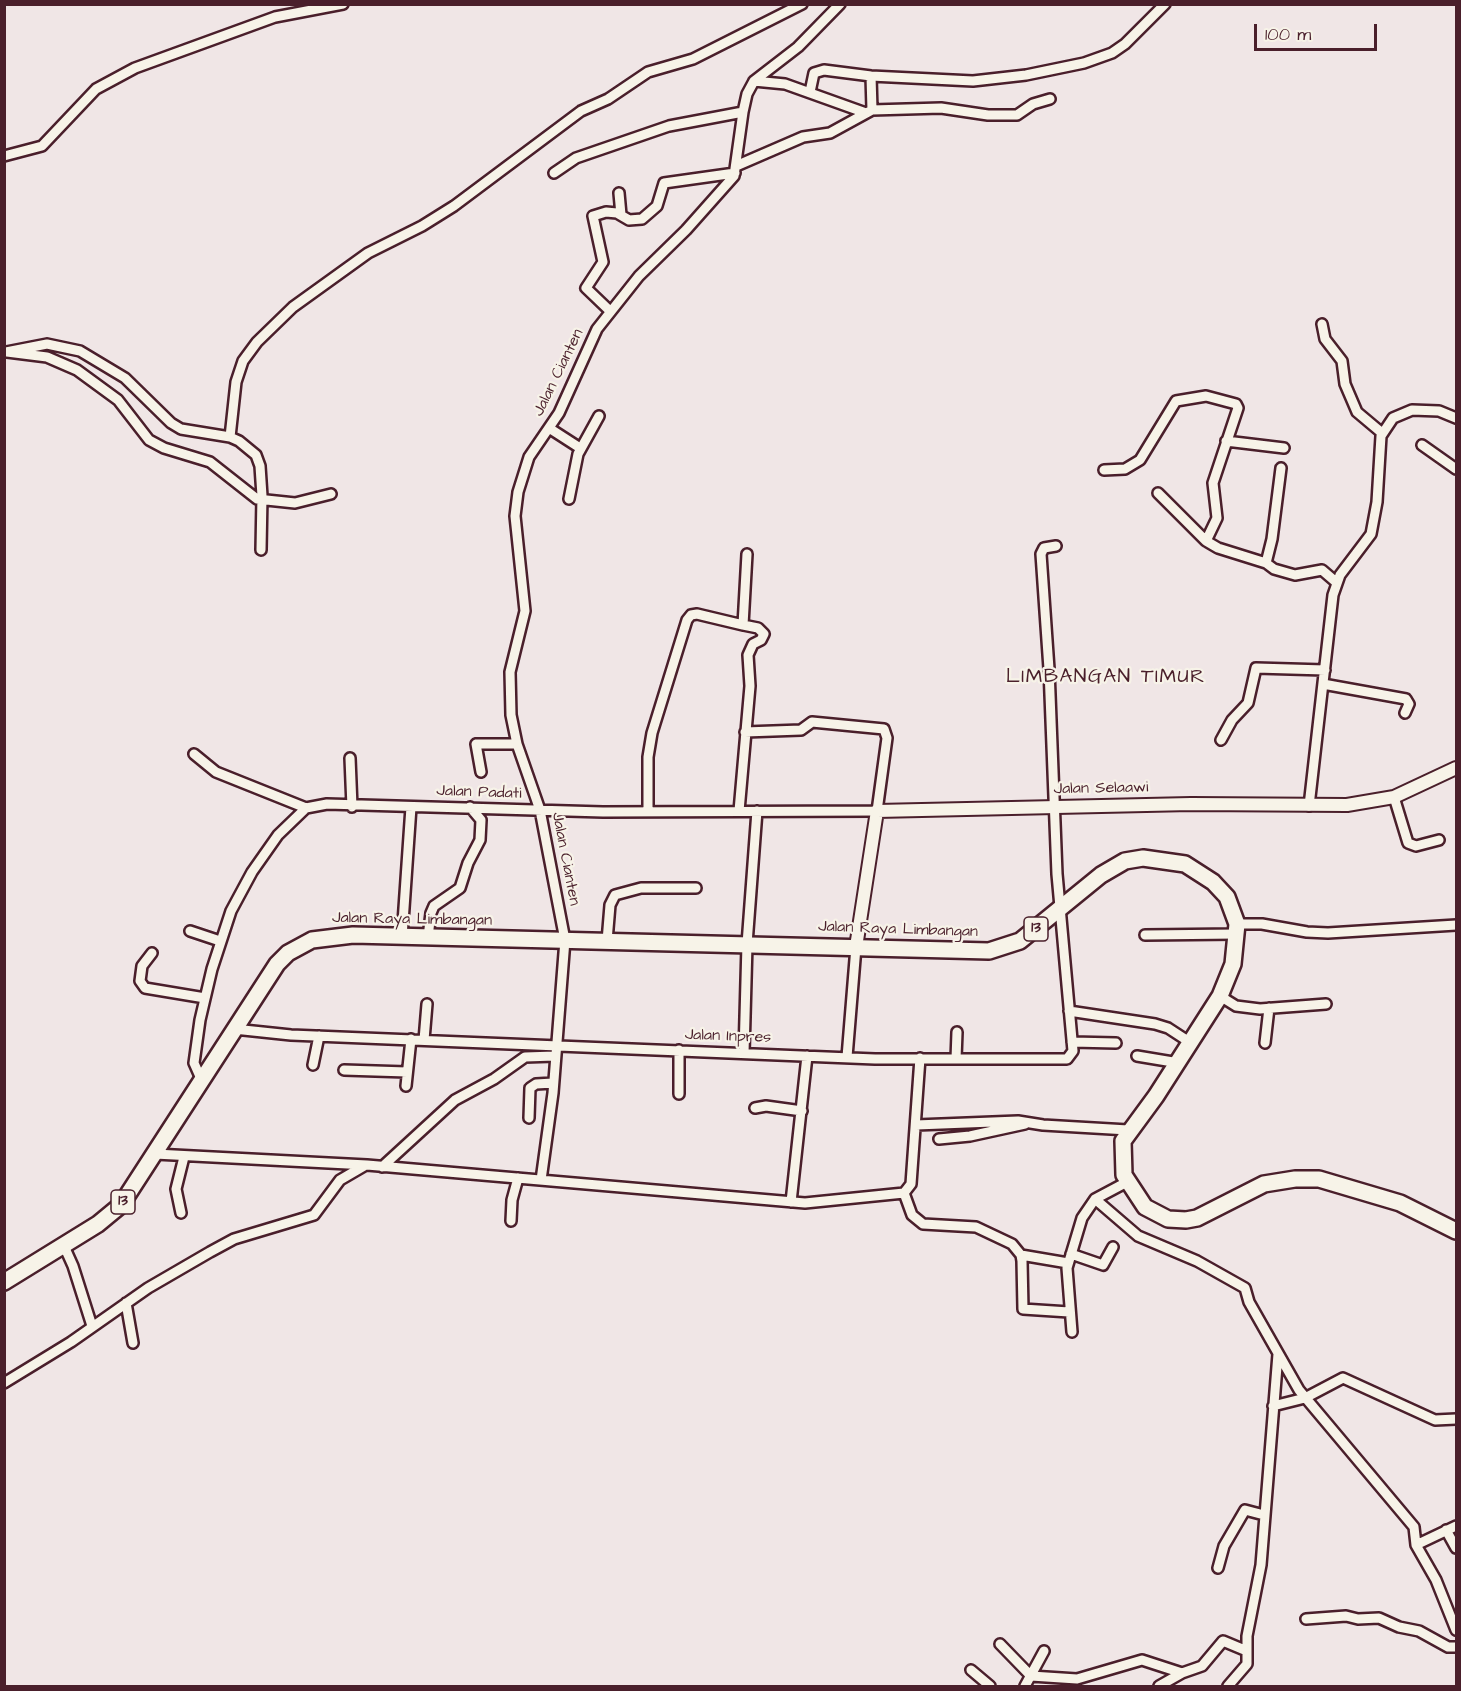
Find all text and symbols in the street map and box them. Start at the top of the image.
scale bar [1257,12,1380,50]
text: 100 m [1265,22,1311,47]
street label: Jalan Cianten [530,326,588,420]
district label: LIMBANGAN TIMUR [1006,666,1206,690]
street label: Jalan Selaawi [1053,779,1149,799]
street label: Jalan Padati [436,782,522,804]
street label: Jalan Cianten [547,811,583,907]
street label: Jalan Raya Limbangan [332,909,492,931]
road number: 13 [1024,917,1048,941]
street label: Jalan Raya Limbangan [818,918,978,942]
street label: Jalan Inpres [684,1026,772,1048]
road number: 13 [111,1190,135,1214]

